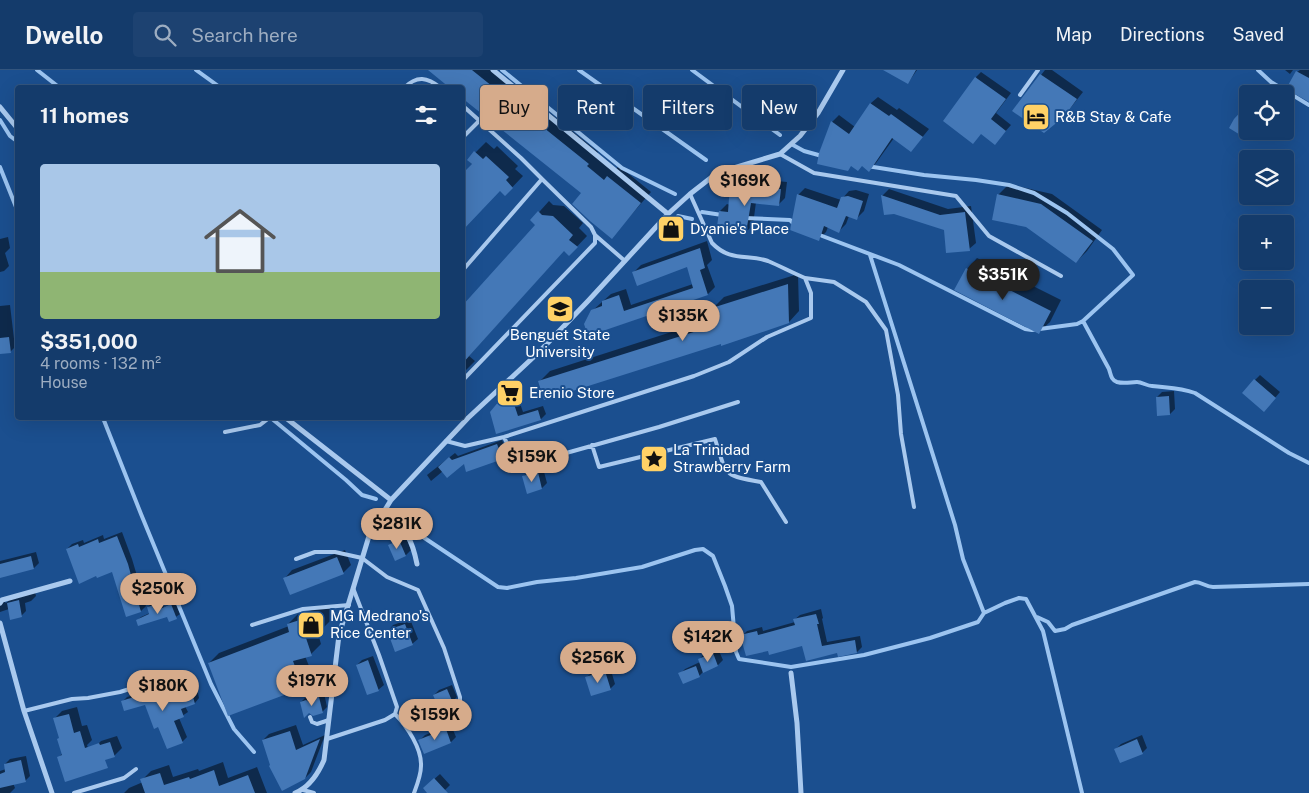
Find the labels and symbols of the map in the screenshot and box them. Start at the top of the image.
hotel icon: R&B Stay & Cafe [1021,102,1051,132]
place label: R&B Stay & Cafe [1055,108,1172,125]
pin: $169K [710,164,780,207]
shop icon: Dyanie's Place [656,214,686,244]
place label: Dyanie's Place [690,220,789,237]
pin: $351K [968,258,1038,301]
school or university icon: Benguet State University [545,294,575,324]
pin: $135K [648,300,718,342]
place label: Benguet State University [510,326,610,360]
supermarket icon: Erenio Store [495,378,525,408]
place label: Erenio Store [529,384,615,401]
pin: $159K [497,440,567,483]
place label: La Trinidad Strawberry Farm [673,441,791,475]
place icon: La Trinidad Strawberry Farm [639,444,669,474]
pin: $281K [362,508,432,550]
pin: $250K [123,572,193,615]
place label: MG Medrano's Rice Center [330,607,429,641]
shop icon: MG Medrano's Rice Center [296,610,326,640]
pin: $142K [673,620,743,663]
pin: $256K [563,642,633,684]
pin: $197K [277,664,347,707]
pin: $180K [128,670,198,712]
pin: $159K [400,698,470,741]

